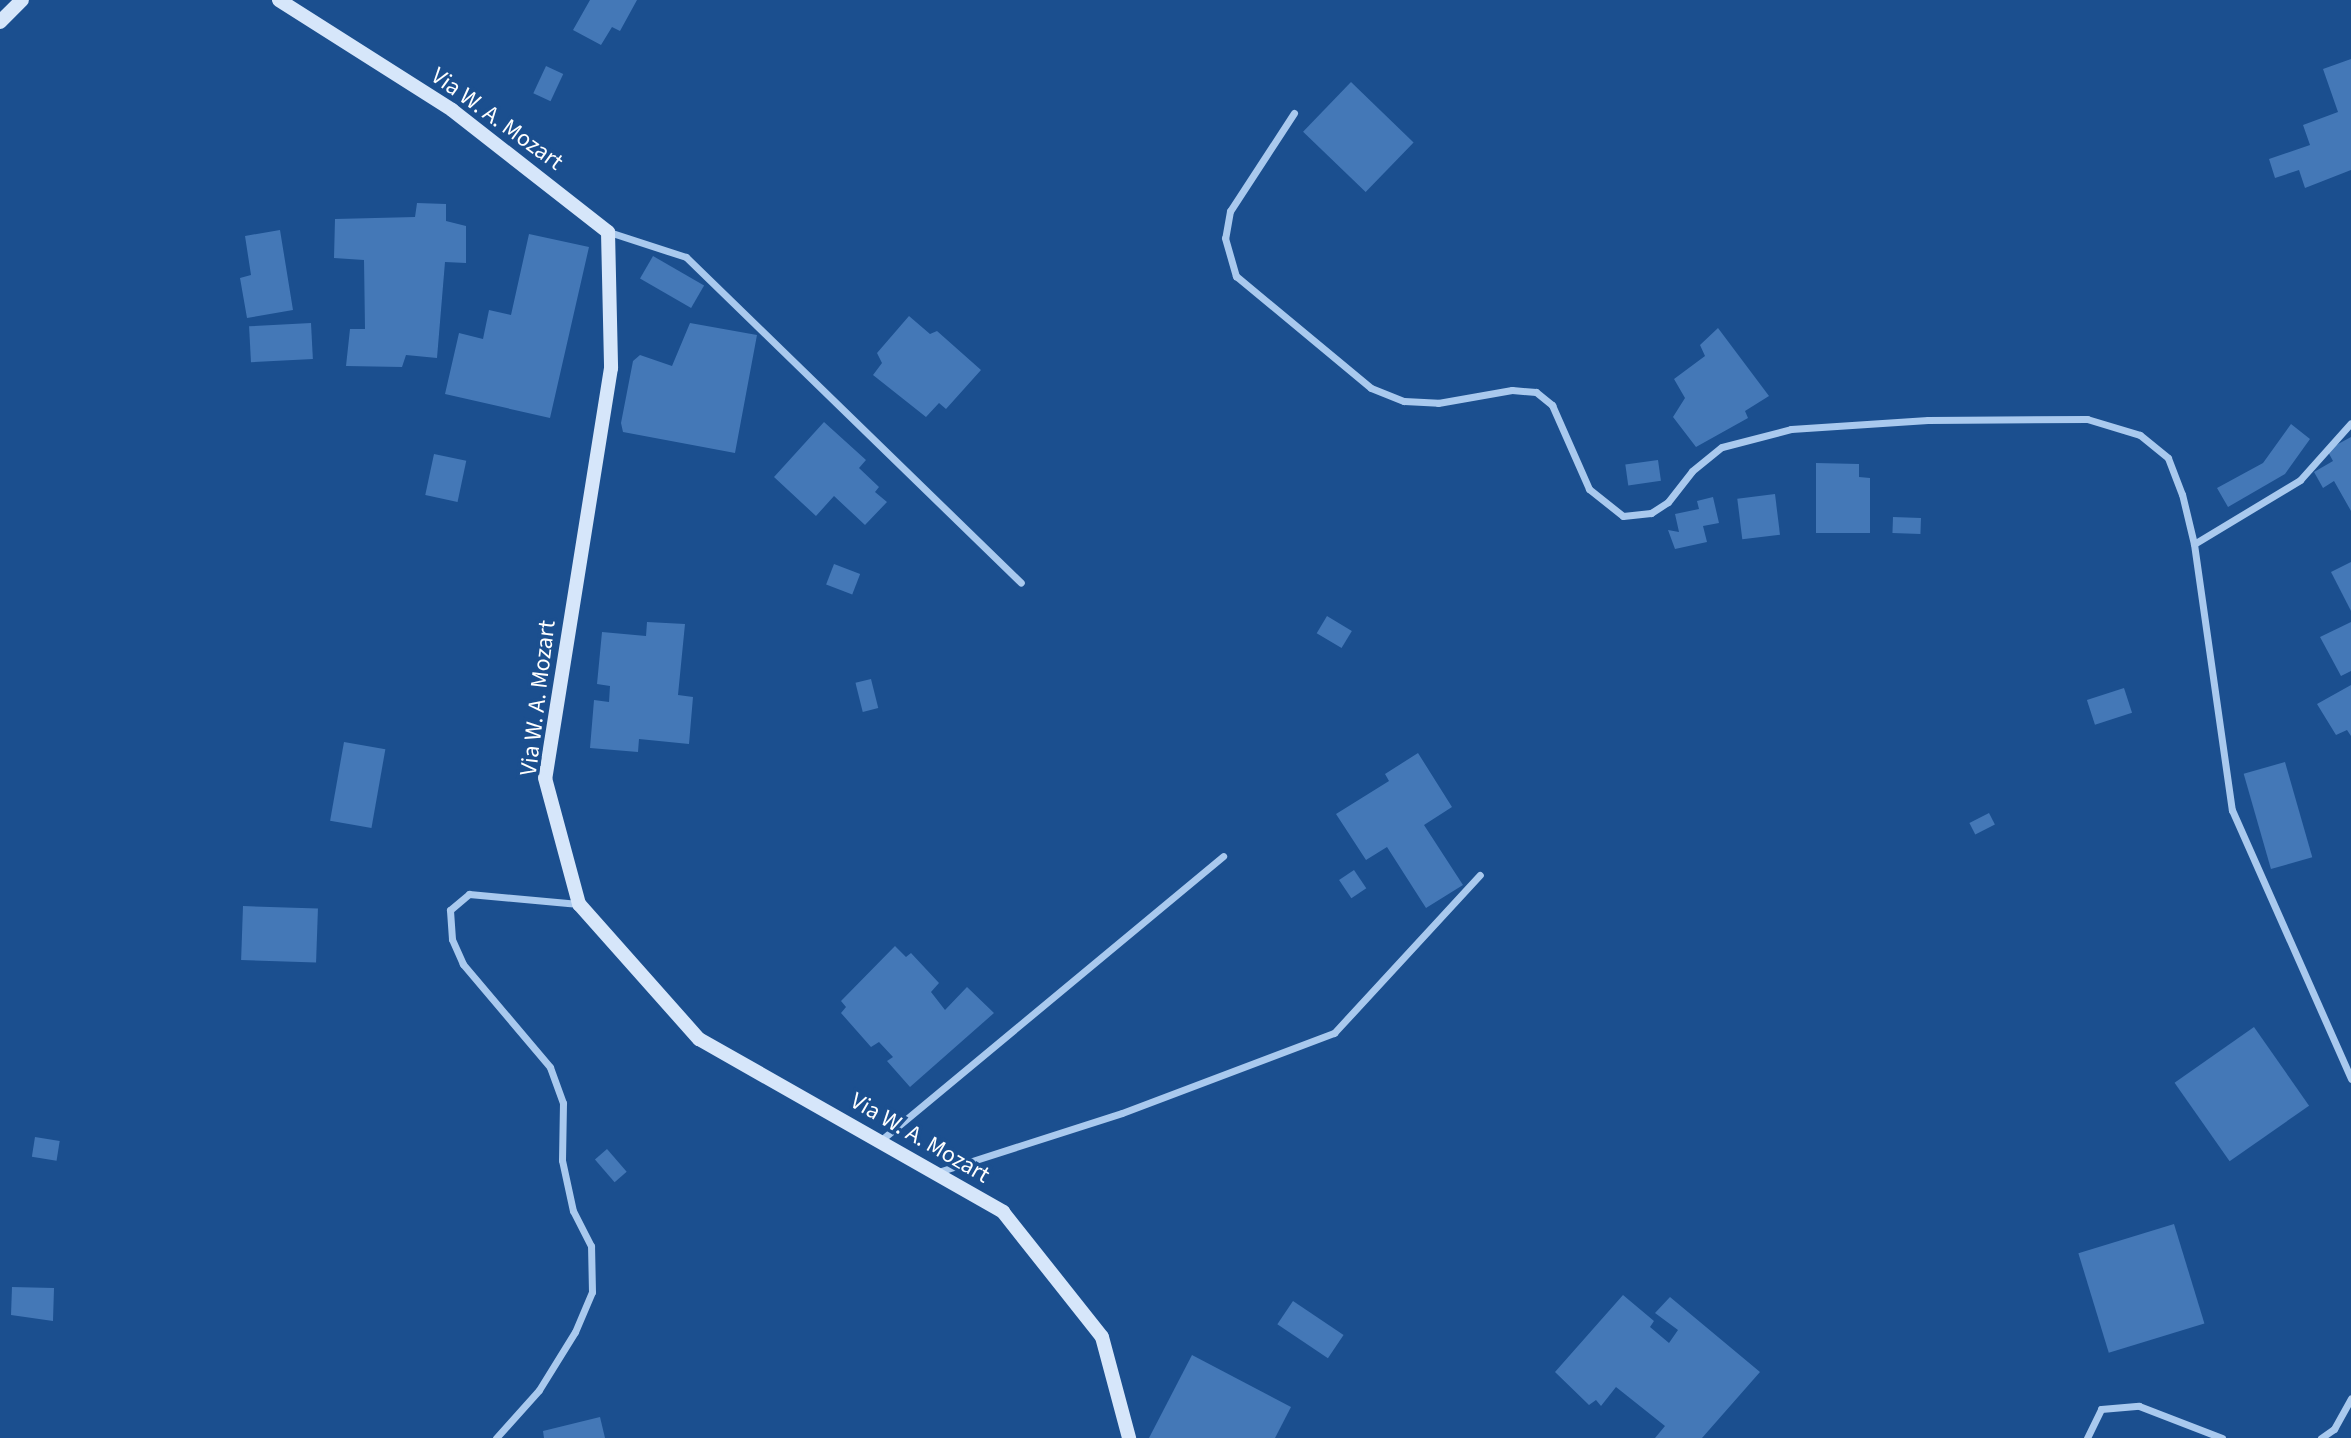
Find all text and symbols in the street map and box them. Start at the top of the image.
street label: Via W. A. Mozart [425,61,569,177]
street label: Via W. A. Mozart [514,619,562,777]
street label: Via W. A. Mozart [845,1086,995,1190]

